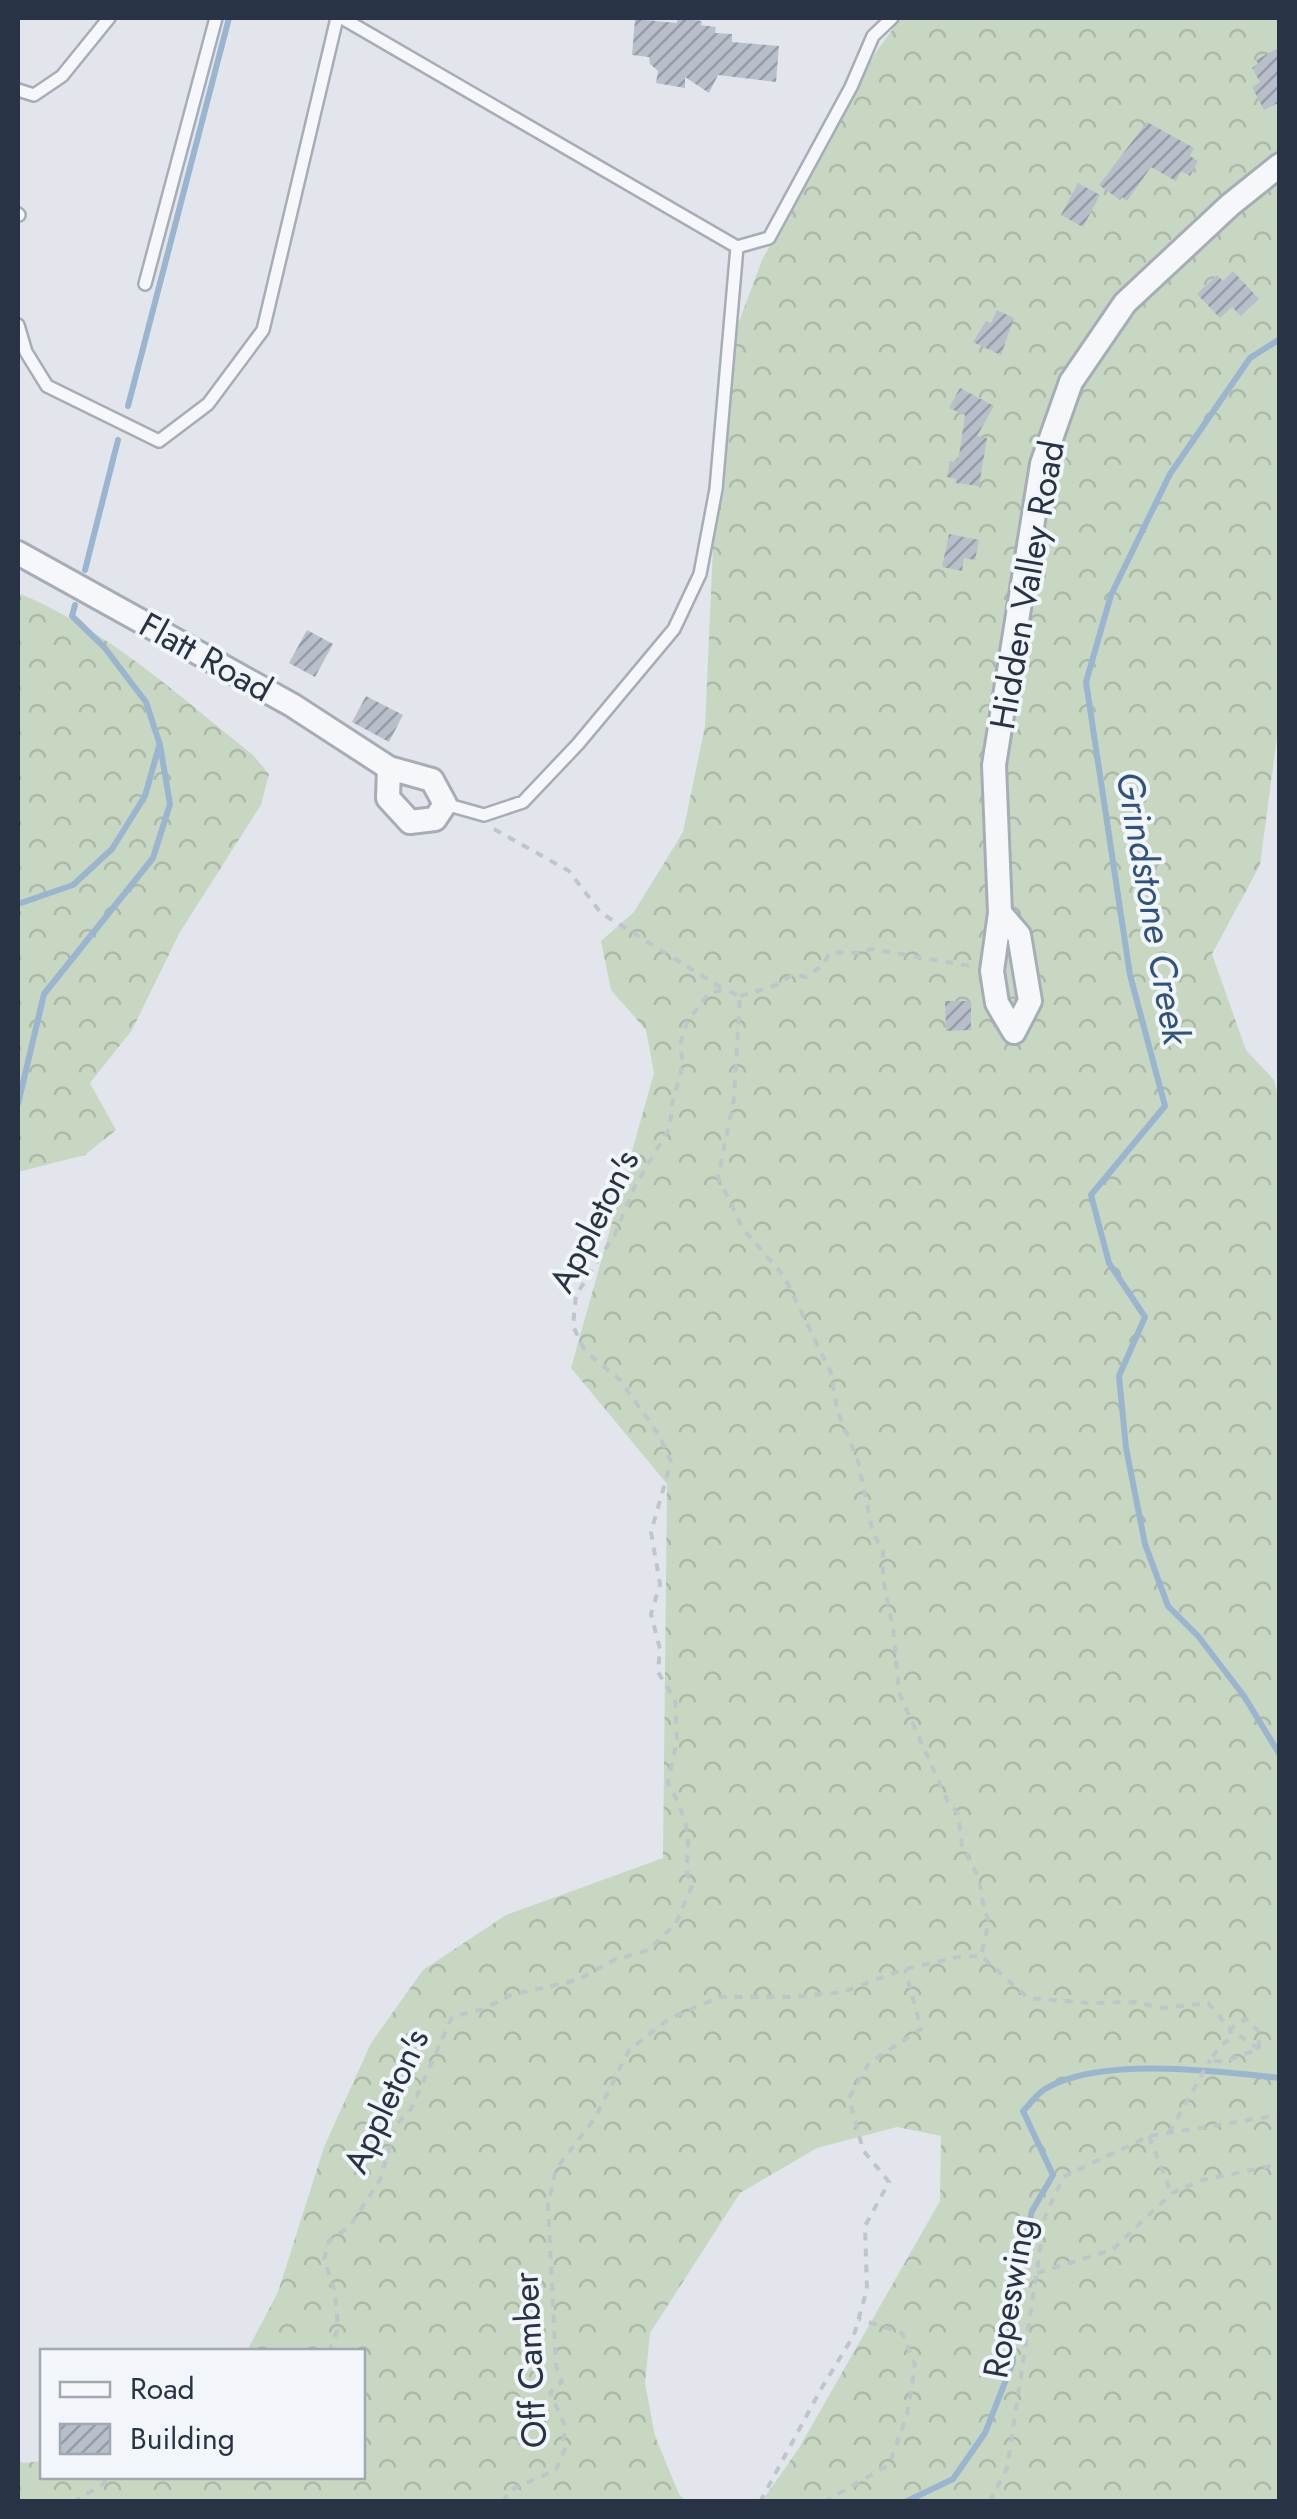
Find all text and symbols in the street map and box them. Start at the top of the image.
street label: Hidden Valley Road [977,437,1077,733]
street label: Flatt Road [130,600,282,714]
water label: Grindstone Creek [1102,767,1205,1051]
street label: Appleton's [537,1141,651,1301]
street label: Appleton's [331,2020,441,2182]
street label: Ropeswing [970,2214,1048,2382]
street label: Off Camber [500,2271,560,2449]
legend [40,2349,365,2479]
text: Road [130,2367,195,2410]
text: Building [130,2417,235,2460]

